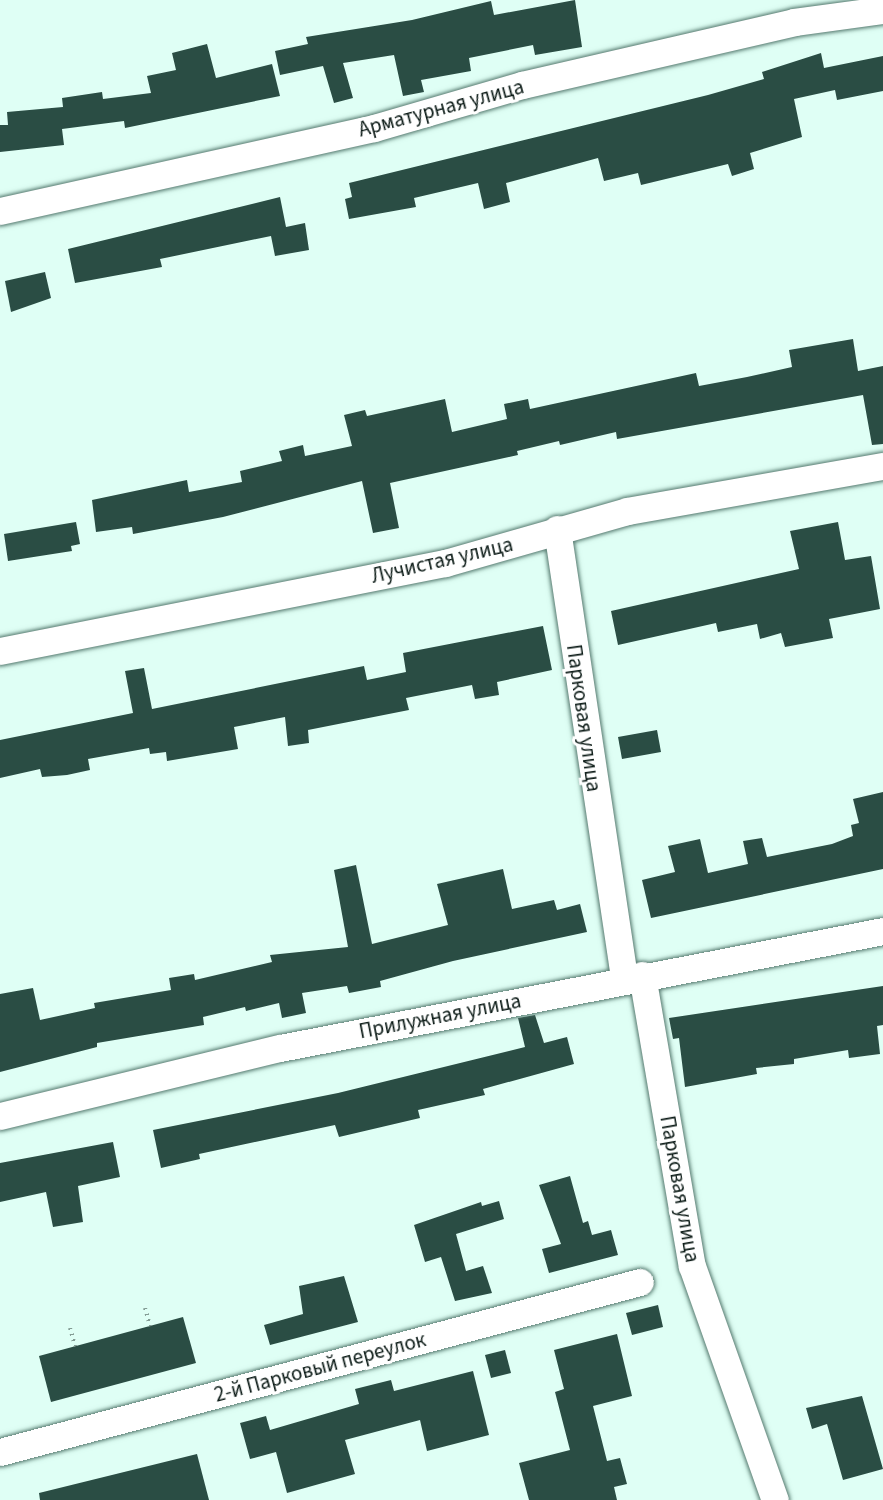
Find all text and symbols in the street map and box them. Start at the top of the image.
street label: Арматурная улица [356,74,526,142]
street label: Лучистая улица [369,531,515,589]
street label: Парковая улица [561,643,607,793]
street label: Прилужная улица [357,988,523,1044]
street label: Парковая улица [655,1114,705,1264]
street label: 2-й Парковый переулок [211,1327,429,1407]

